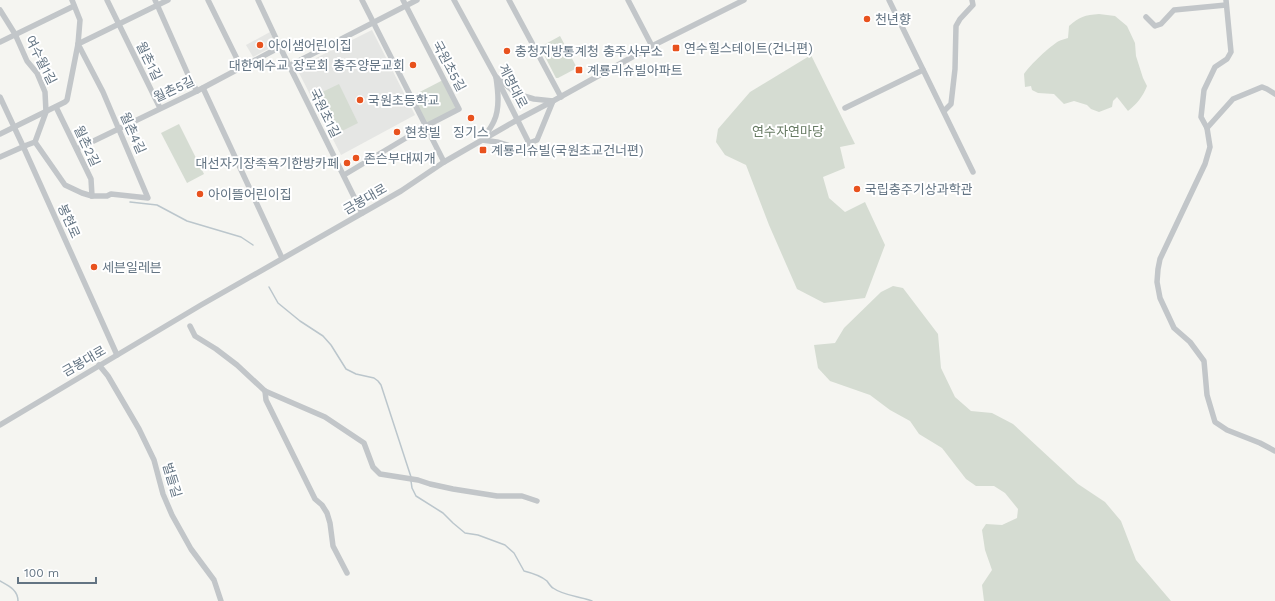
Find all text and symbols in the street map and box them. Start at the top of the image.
place label: 천년향 [875,12,911,27]
marker: 천년향 [862,14,872,24]
street label: 여수월1길 [22,33,60,87]
place label: 아이샘어린이집 [268,38,352,53]
street label: 국원초5길 [429,38,469,94]
street label: 월촌1길 [133,39,165,83]
marker: 아이샘어린이집 [255,40,265,50]
place label: 연수힐스테이트(건너편) [684,41,813,56]
marker: 연수힐스테이트(건너편) [671,43,681,53]
place label: 충청지방통계청 충주사무소 [515,44,663,59]
marker: 충청지방통계청 충주사무소 [502,46,512,56]
place label: 대한예수교 장로회 충주양문교회 [229,58,405,73]
marker: 대한예수교 장로회 충주양문교회 [408,60,418,70]
street label: 계명대로 [495,61,531,111]
place label: 계룡리슈빌아파트 [587,63,683,78]
marker: 계룡리슈빌아파트 [574,65,584,75]
street label: 월촌5길 [151,73,197,105]
street label: 국원초1길 [307,86,343,140]
place label: 국원초등학교 [368,93,440,108]
marker: 국원초등학교 [355,95,365,105]
street label: 월촌4길 [117,110,149,156]
marker: 징기스 [466,113,476,123]
street label: 월촌2길 [71,123,103,169]
park label: 연수자연마당 [752,124,824,139]
place label: 현창빌 [405,125,441,140]
place label: 징기스 [453,125,489,140]
marker: 현창빌 [392,127,402,137]
place label: 계룡리슈빌(국원초교건너편) [491,143,644,158]
marker: 계룡리슈빌(국원초교건너편) [478,145,488,155]
place label: 존슨부대찌개 [364,151,436,166]
marker: 존슨부대찌개 [351,153,361,163]
place label: 대선자기장족욕기한방카페 [195,156,339,171]
marker: 대선자기장족욕기한방카페 [342,158,352,168]
street label: 금봉대로 [341,181,389,217]
place label: 국립충주기상과학관 [865,182,973,197]
marker: 국립충주기상과학관 [852,184,862,194]
place label: 아이뜰어린이집 [208,187,292,202]
marker: 아이뜰어린이집 [195,189,205,199]
street label: 봉현로 [55,202,83,240]
place label: 세븐일레븐 [102,260,162,275]
marker: 세븐일레븐 [89,262,99,272]
street label: 금봉대로 [60,343,108,379]
street label: 벌들길 [160,461,184,499]
scale bar [18,559,96,585]
text: 100 m [24,566,59,580]

